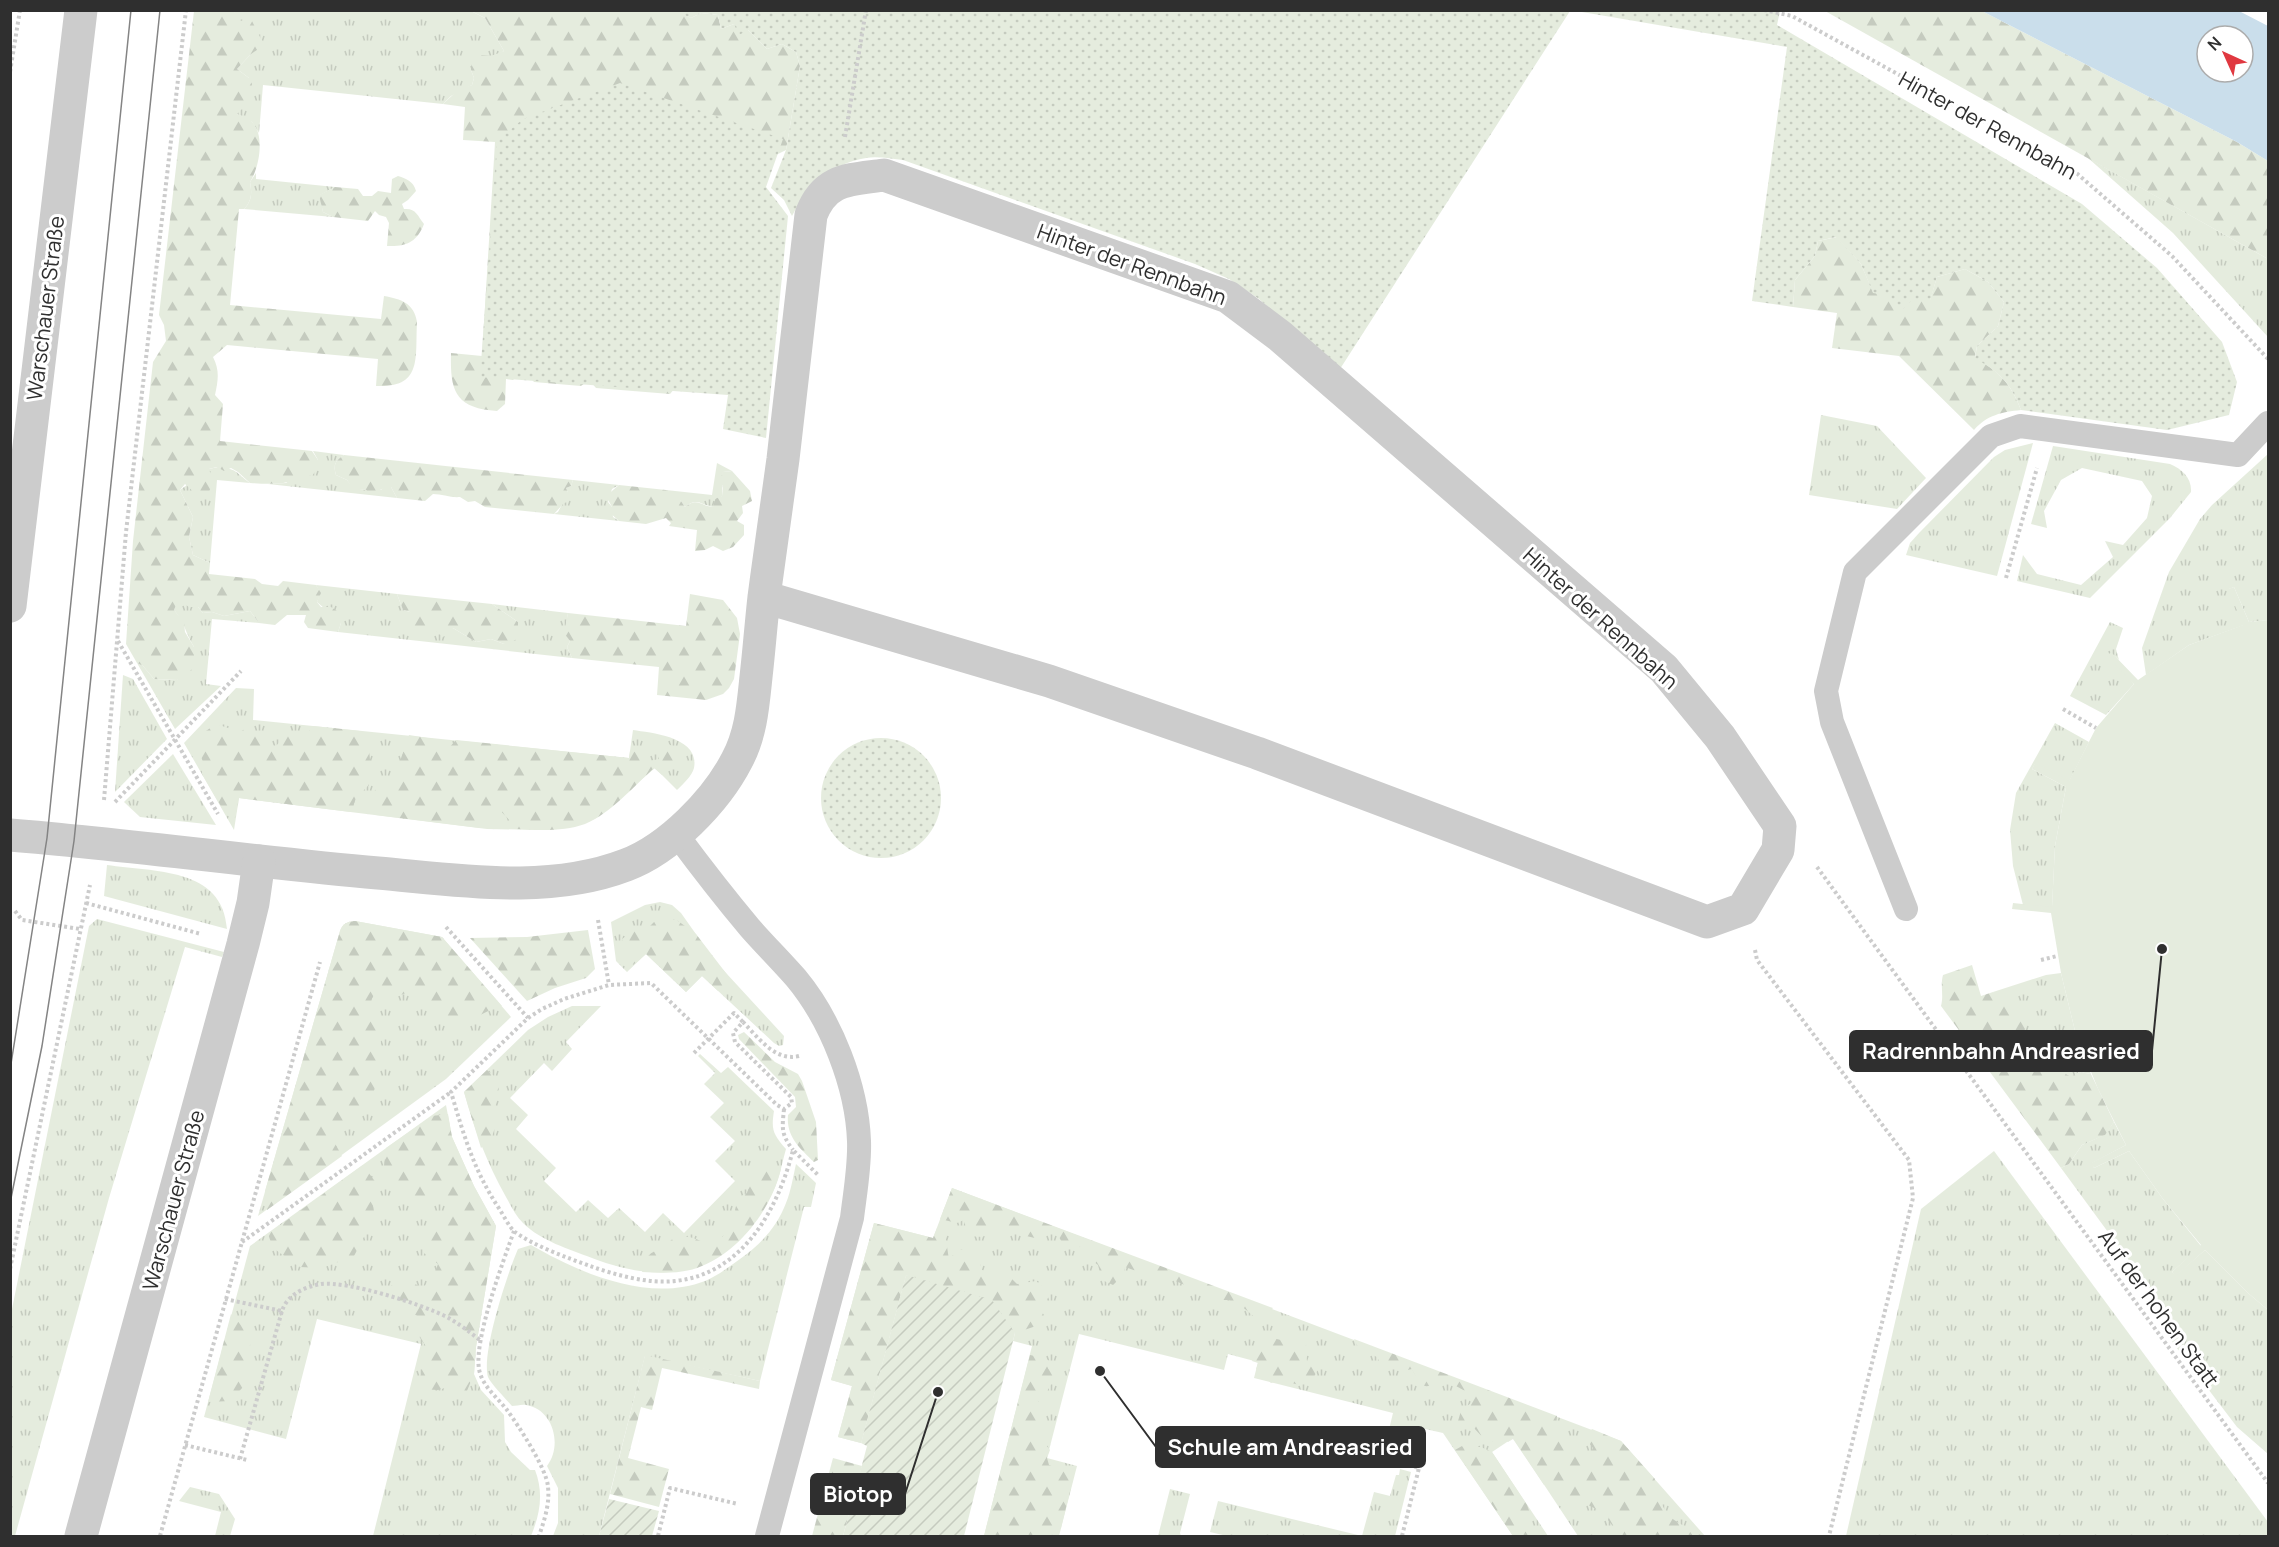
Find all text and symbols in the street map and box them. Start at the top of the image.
north arrow [2195,24,2255,84]
text: N [2203,32,2226,55]
street label: Hinter der Rennbahn [1894,64,2082,186]
street label: Warschauer Straße [20,214,70,402]
street label: Hinter der Rennbahn [1033,217,1231,311]
street label: Hinter der Rennbahn [1518,541,1684,695]
callout: Radrennbahn Andreasried [1850,1031,2152,1071]
text: Radrennbahn Andreasried [1862,1036,2140,1066]
street label: Warschauer Straße [135,1107,211,1293]
street label: Auf der hohen Statt [2092,1224,2226,1392]
callout: Schule am Andreasried [1156,1427,1425,1467]
text: Schule am Andreasried [1167,1432,1413,1462]
callout: Biotop [811,1474,905,1514]
text: Biotop [823,1479,893,1509]

